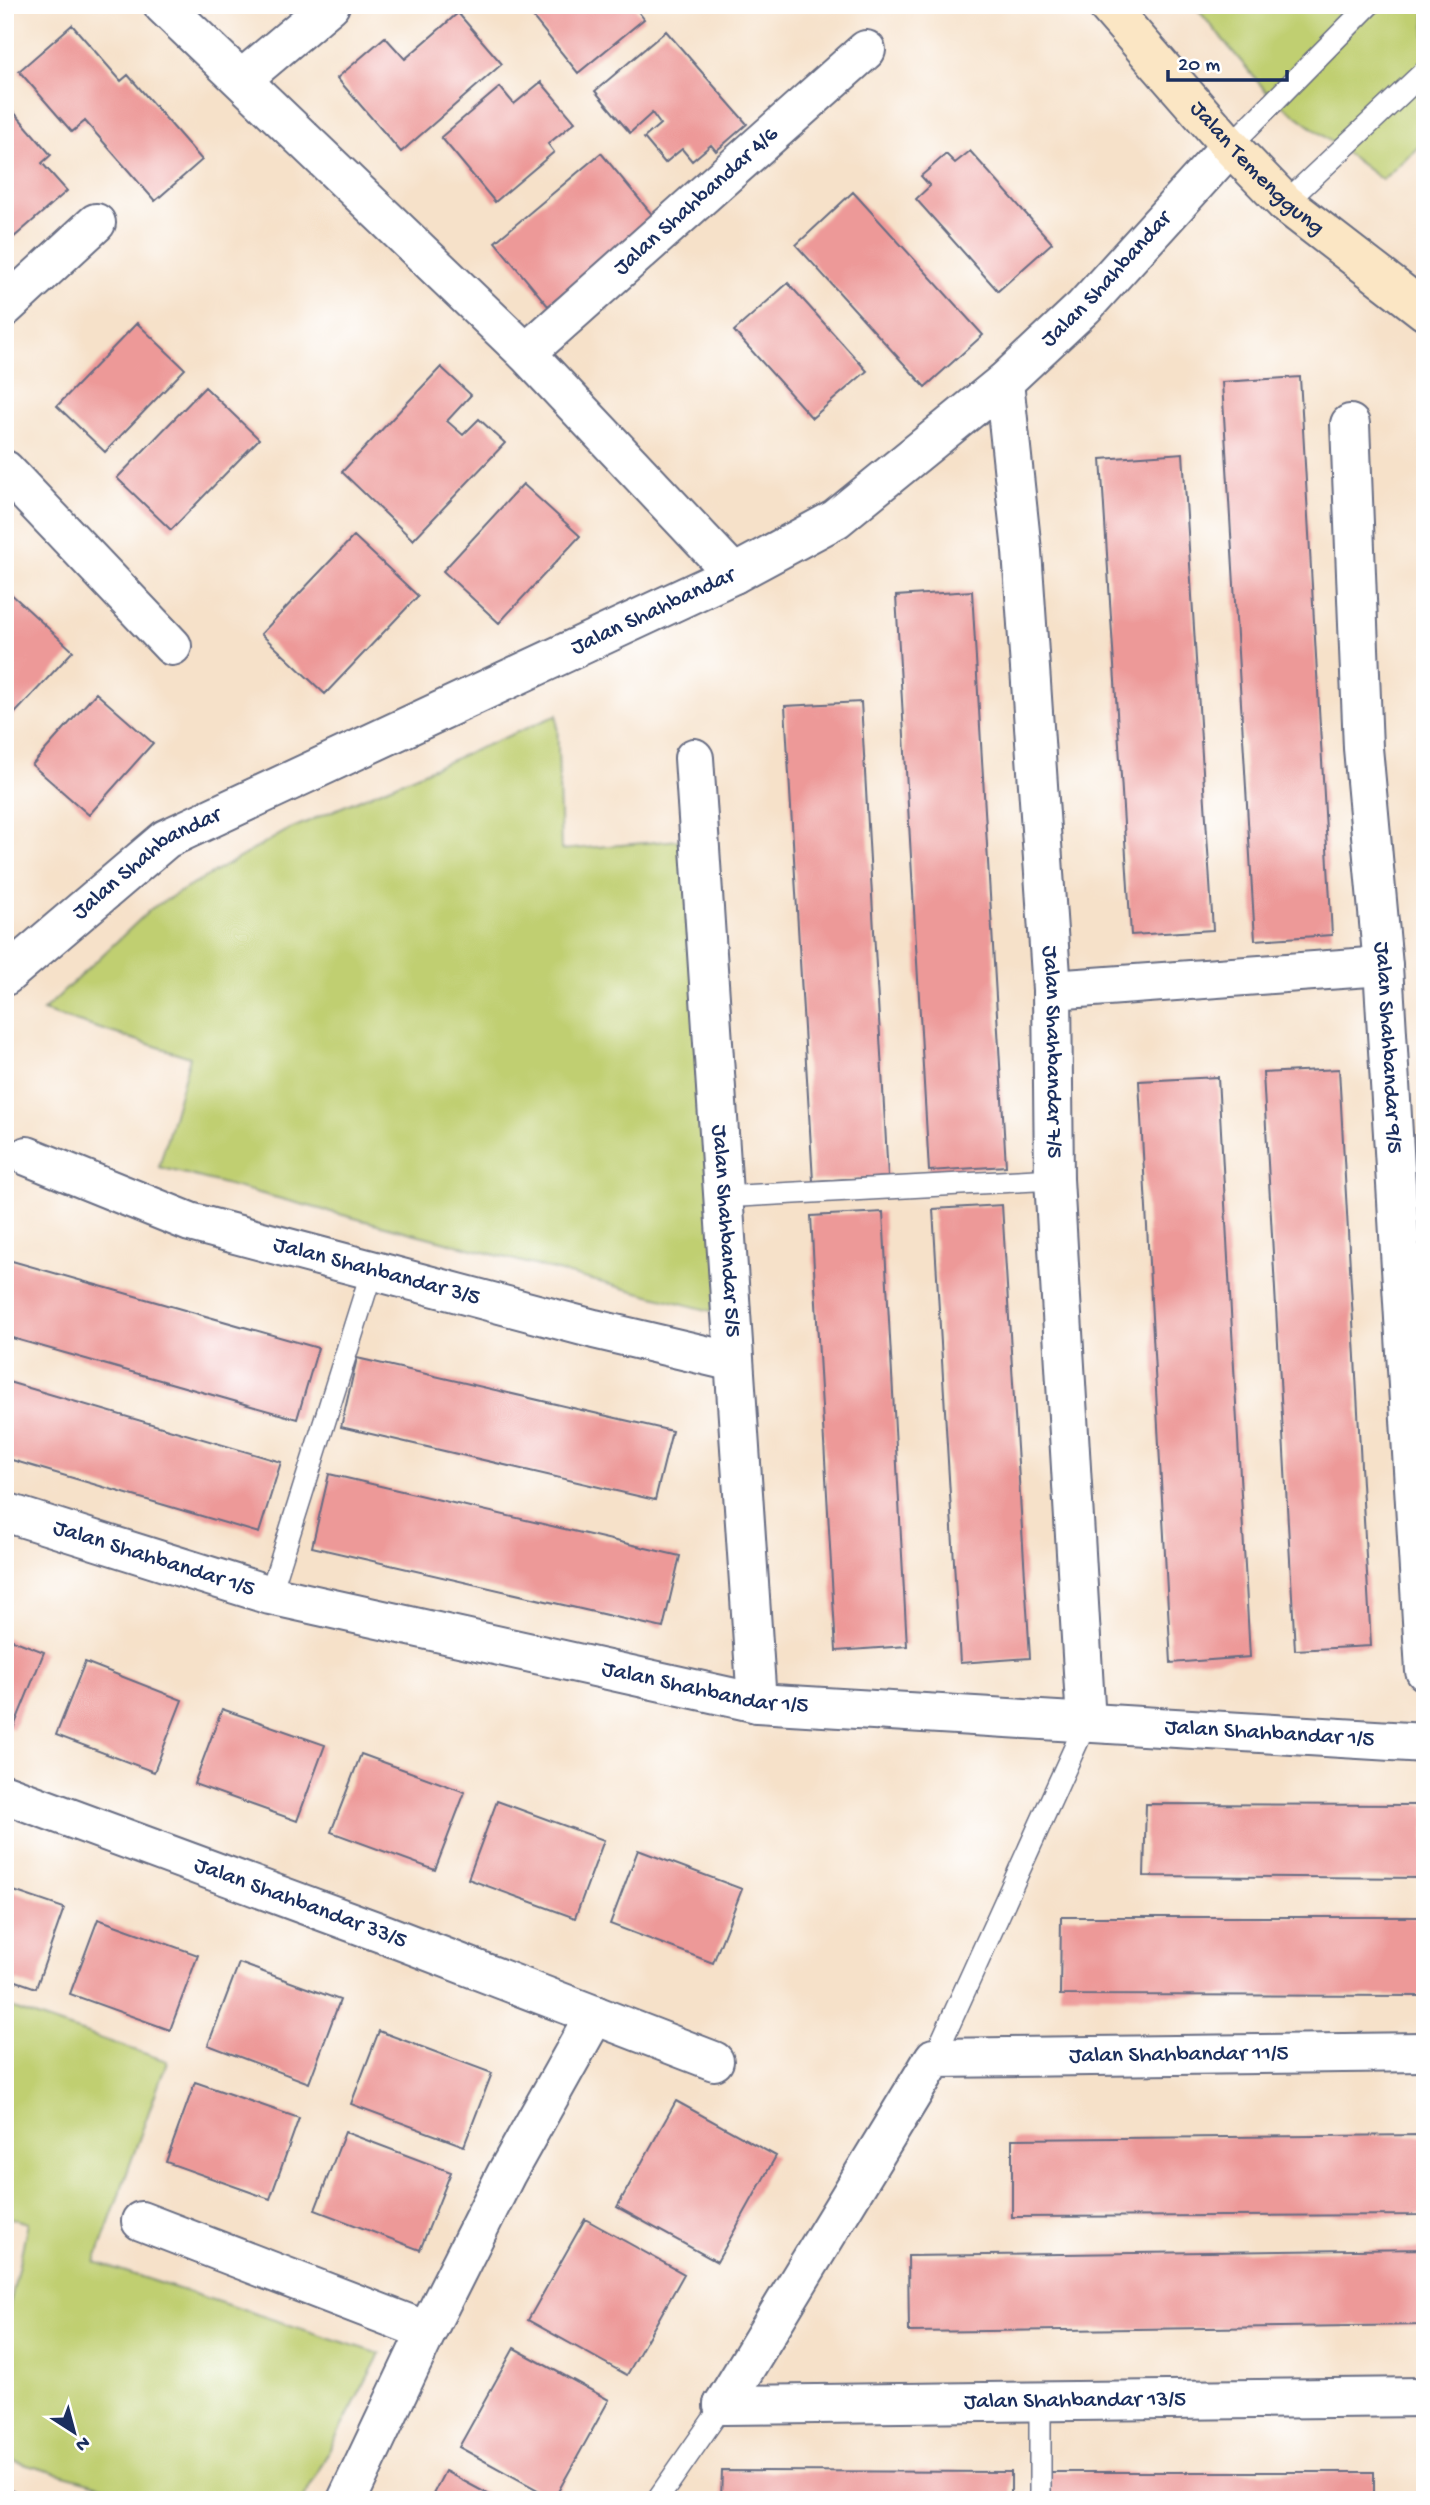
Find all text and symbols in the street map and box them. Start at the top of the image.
scale bar [1168,38,1286,82]
text: 20 m [1178,54,1220,79]
street label: Jalan Temenggung [1184,96,1329,242]
street label: Jalan Shahbandar 4/6 [608,121,784,282]
street label: Jalan Shahbandar [1036,204,1179,353]
street label: Jalan Shahbandar [567,561,741,661]
street label: Jalan Shahbandar [67,801,227,926]
street label: Jalan Shahbandar 9/5 [1367,941,1408,1154]
street label: Jalan Shahbandar 7/5 [1036,945,1067,1159]
street label: Jalan Shahbandar 5/5 [705,1124,746,1338]
street label: Jalan Shahbandar 3/5 [270,1231,483,1312]
street label: Jalan Shahbandar 1/5 [50,1514,258,1603]
street label: Jalan Shahbandar 1/5 [599,1655,809,1720]
street label: Jalan Shahbandar 1/5 [1164,1714,1375,1753]
street label: Jalan Shahbandar 33/5 [190,1852,411,1955]
street label: Jalan Shahbandar 11/5 [1069,2040,1289,2070]
street label: Jalan Shahbandar 13/5 [964,2386,1186,2416]
north arrow [38,2396,108,2466]
text: N [70,2430,94,2456]

